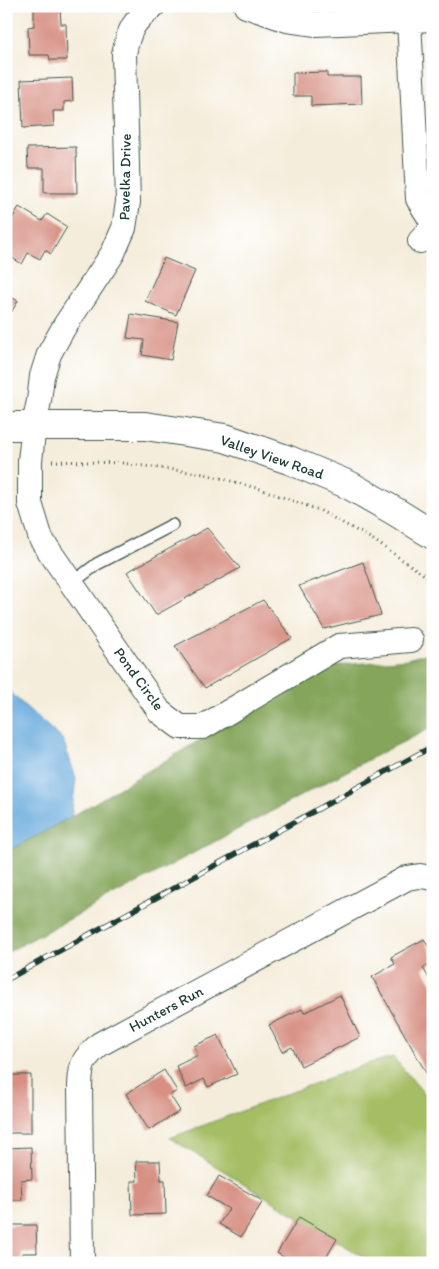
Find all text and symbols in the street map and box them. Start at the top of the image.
street label: Pavelka Drive [115,133,135,221]
street label: Valley View Road [218,431,326,483]
street label: Pond Circle [110,644,168,714]
street label: Hunters Run [126,982,206,1036]

